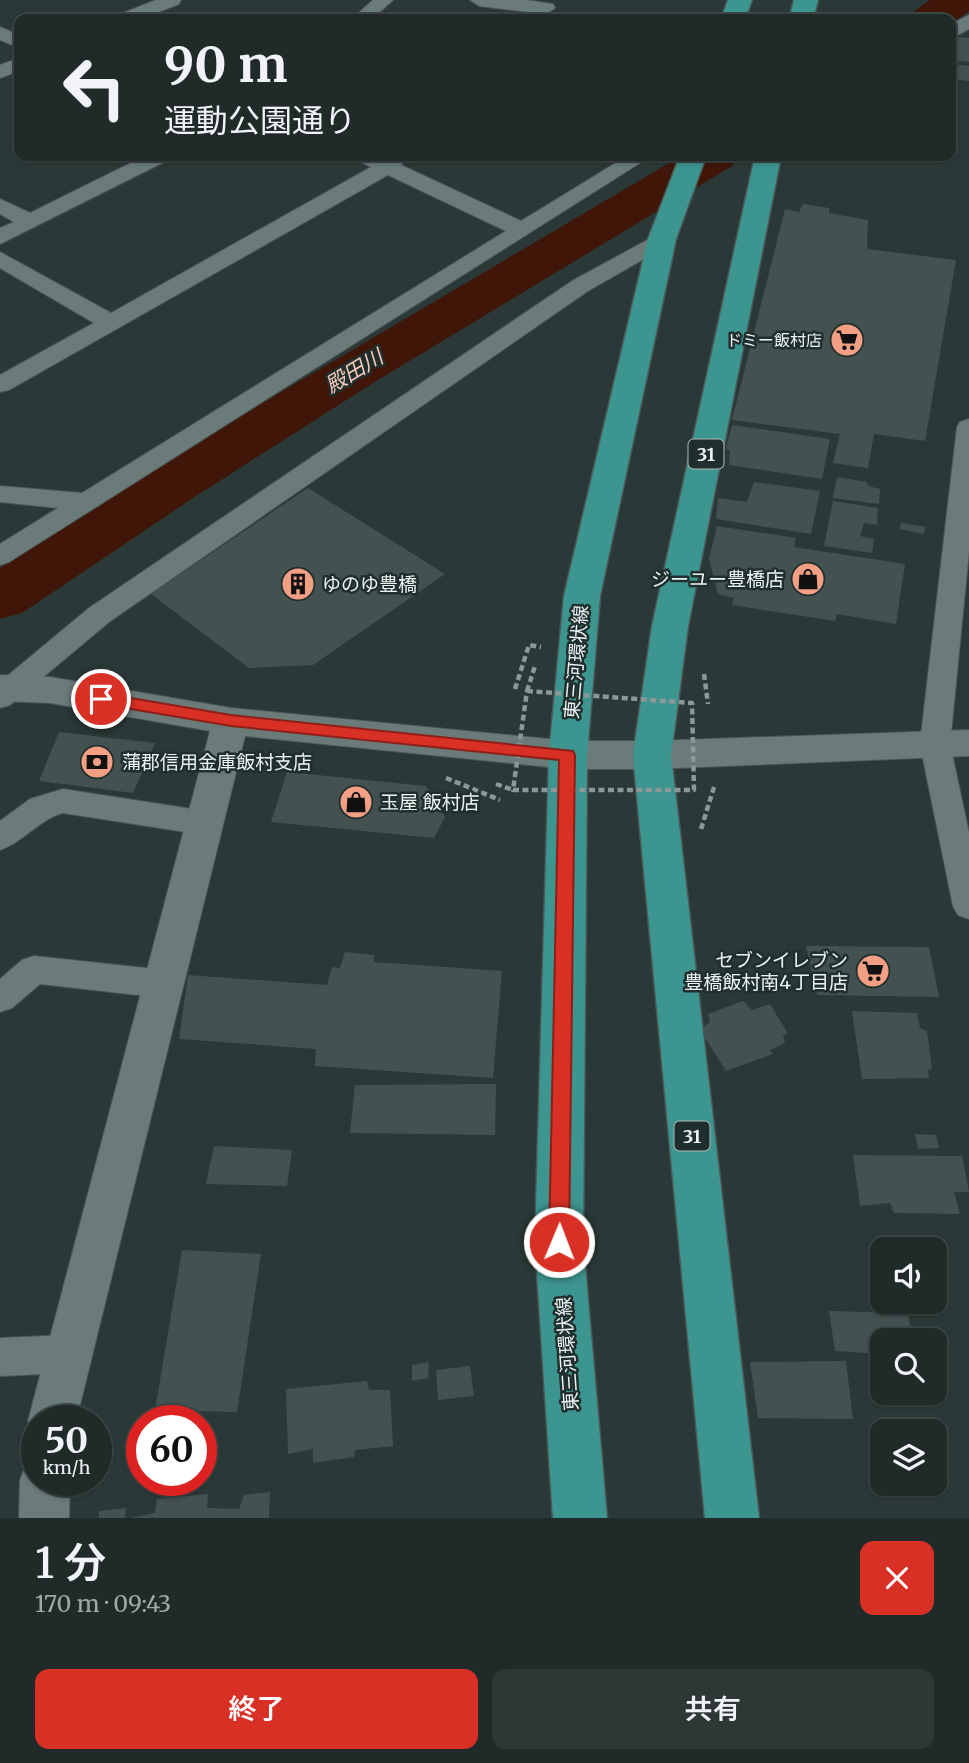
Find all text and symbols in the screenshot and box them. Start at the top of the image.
text: 90 m [164,34,288,95]
icon: left [49,42,140,133]
text: 運動公園通り [164,101,356,141]
supermarket icon: ドミー飯村店 [828,321,866,359]
place label: ドミー飯村店 [726,330,822,350]
water label: 殿田川 [320,342,390,399]
road number: 31 [688,440,724,468]
shop icon: ジーユー豊橋店 [789,560,827,598]
building icon: ゆのゆ豊橋 [279,565,317,603]
place label: ジーユー豊橋店 [651,567,784,591]
place label: ゆのゆ豊橋 [322,572,417,596]
street label: 東三河環状線 [559,604,593,720]
pin [71,669,131,729]
icon: arrive [82,680,120,718]
bank icon: 蒲郡信用金庫飯村支店 [78,743,116,781]
place label: 蒲郡信用金庫飯村支店 [122,750,312,774]
shop icon: 玉屋 飯村店 [337,783,375,821]
place label: 玉屋 飯村店 [380,790,480,814]
place label: セブンイレブン 豊橋飯村南4丁目店 [684,948,848,994]
supermarket icon: セブンイレブン 豊橋飯村南4丁目店 [854,952,892,990]
road number: 31 [674,1121,710,1150]
position arrow [522,1205,596,1279]
map controls [870,1237,947,1496]
button: sound [870,1237,947,1314]
street label: 東三河環状線 [551,1296,583,1412]
button: search [870,1328,947,1405]
speed limit sign: 60 [126,1405,217,1496]
text: 50 [45,1419,88,1463]
button: layers [870,1419,947,1496]
text: km/h [43,1456,90,1479]
text: 1 分 [35,1537,106,1589]
button: close [860,1541,934,1615]
text: 170 m · 09:43 [35,1589,171,1618]
button: 終了 [35,1669,478,1749]
button: 共有 [492,1669,934,1749]

